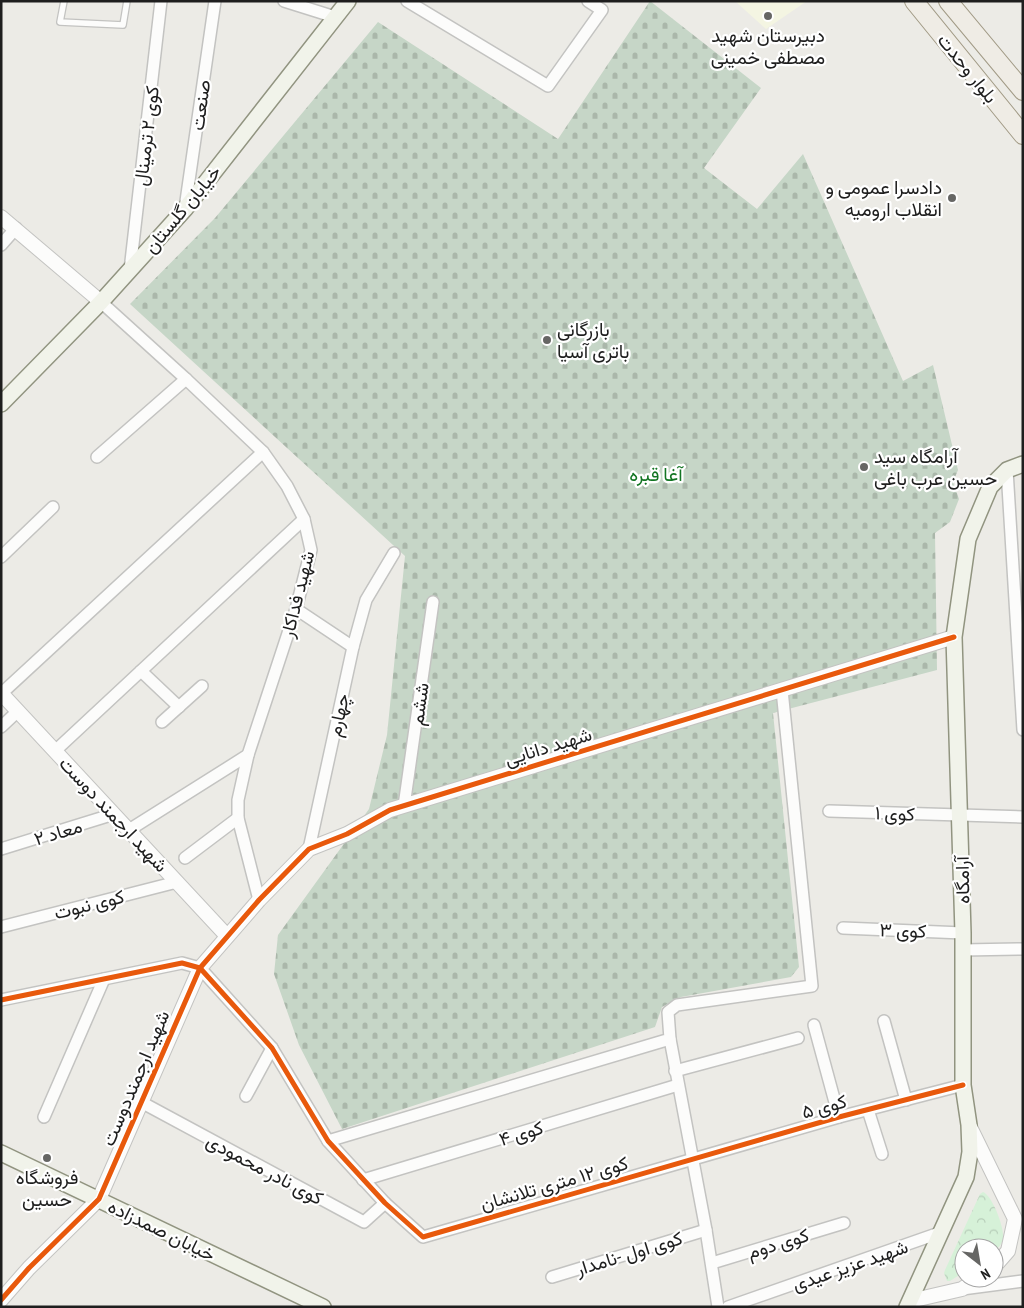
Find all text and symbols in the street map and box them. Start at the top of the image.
marker: دبیرستان شهید مصطفی خمینی [762,10,774,22]
place label: دبیرستان شهید مصطفی خمینی [711,23,825,69]
street label: بلوار وحدت [933,28,1003,108]
street label: صنعت [185,78,215,132]
street label: کوی ۲ ترمینال [128,85,164,187]
street label: خیابان گلستان [138,160,226,258]
place label: دادسرا عمومی و انقلاب ارومیه [825,175,942,221]
marker: دادسرا عمومی و انقلاب ارومیه [946,192,958,204]
place label: بازرگانی باتری آسیا [557,317,629,363]
marker: بازرگانی باتری آسیا [541,334,553,346]
place label: آرامگاه سید حسین عرب باغی [874,444,997,490]
marker: آرامگاه سید حسین عرب باغی [858,461,870,473]
park label: آغا قبره [629,462,684,486]
street label: شهید فداکار [274,548,319,641]
street label: ششم [404,681,435,727]
street label: چهارم [322,691,356,739]
street label: شهید دانایی [501,721,595,771]
street label: شهید ارجمند دوست [54,751,174,877]
street label: کوی ۱ [875,800,915,826]
street label: معاد ۲ [31,813,85,851]
street label: آرامگاه [950,854,974,904]
street label: کوی نبوت [51,884,127,924]
street label: کوی ۳ [879,917,927,943]
street label: شهید ارجمنددوست [96,1006,174,1150]
street label: کوی ۵ [799,1089,849,1123]
street label: کوی ۴ [496,1115,546,1151]
street label: کوی نادر محمودی [202,1128,328,1210]
street label: کوی ۱۲ متری تلانشان [477,1150,631,1216]
marker: فروشگاه حسین [41,1152,53,1164]
place label: فروشگاه حسین [16,1165,78,1211]
street label: خیابان صمدزاده [104,1194,220,1266]
street label: کوی دوم [744,1222,812,1265]
street label: کوی اول -نامدار [572,1225,685,1281]
street label: شهید عزیز عیدی [789,1234,911,1296]
north arrow [954,1238,1004,1288]
text: N [978,1264,994,1284]

